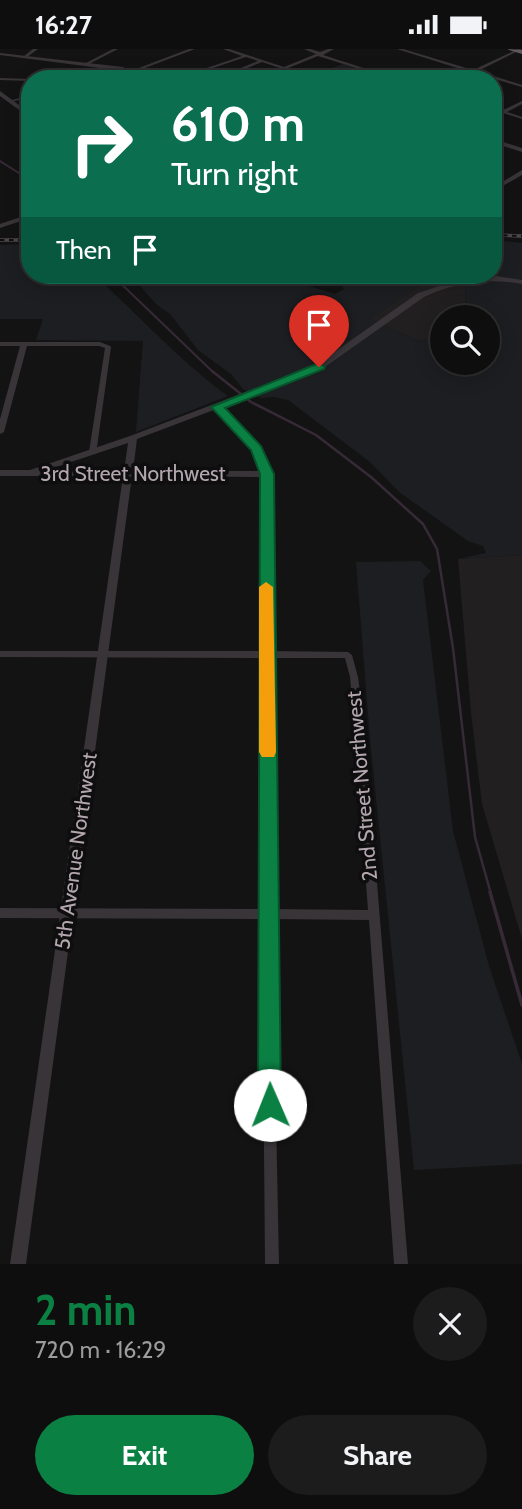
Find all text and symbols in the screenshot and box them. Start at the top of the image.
text: 16:27 [35,9,92,41]
text: 610 m [171,94,305,153]
icon: right [56,98,147,189]
text: Turn right [171,154,298,193]
icon: arrive [126,231,164,269]
text: Then [56,234,112,266]
pin [289,295,349,367]
map controls [430,305,500,375]
button: search [430,305,500,375]
icon: arrive [300,306,338,344]
street label: 3rd Street Northwest [40,461,226,486]
street label: 2nd Street Northwest [341,690,382,882]
street label: 5th Avenue Northwest [49,751,102,951]
position arrow [233,1068,307,1142]
text: 2 min [35,1284,136,1336]
button: close [413,1287,487,1361]
text: 720 m · 16:29 [35,1336,166,1364]
button: Exit [35,1415,254,1495]
button: Share [268,1415,487,1495]

